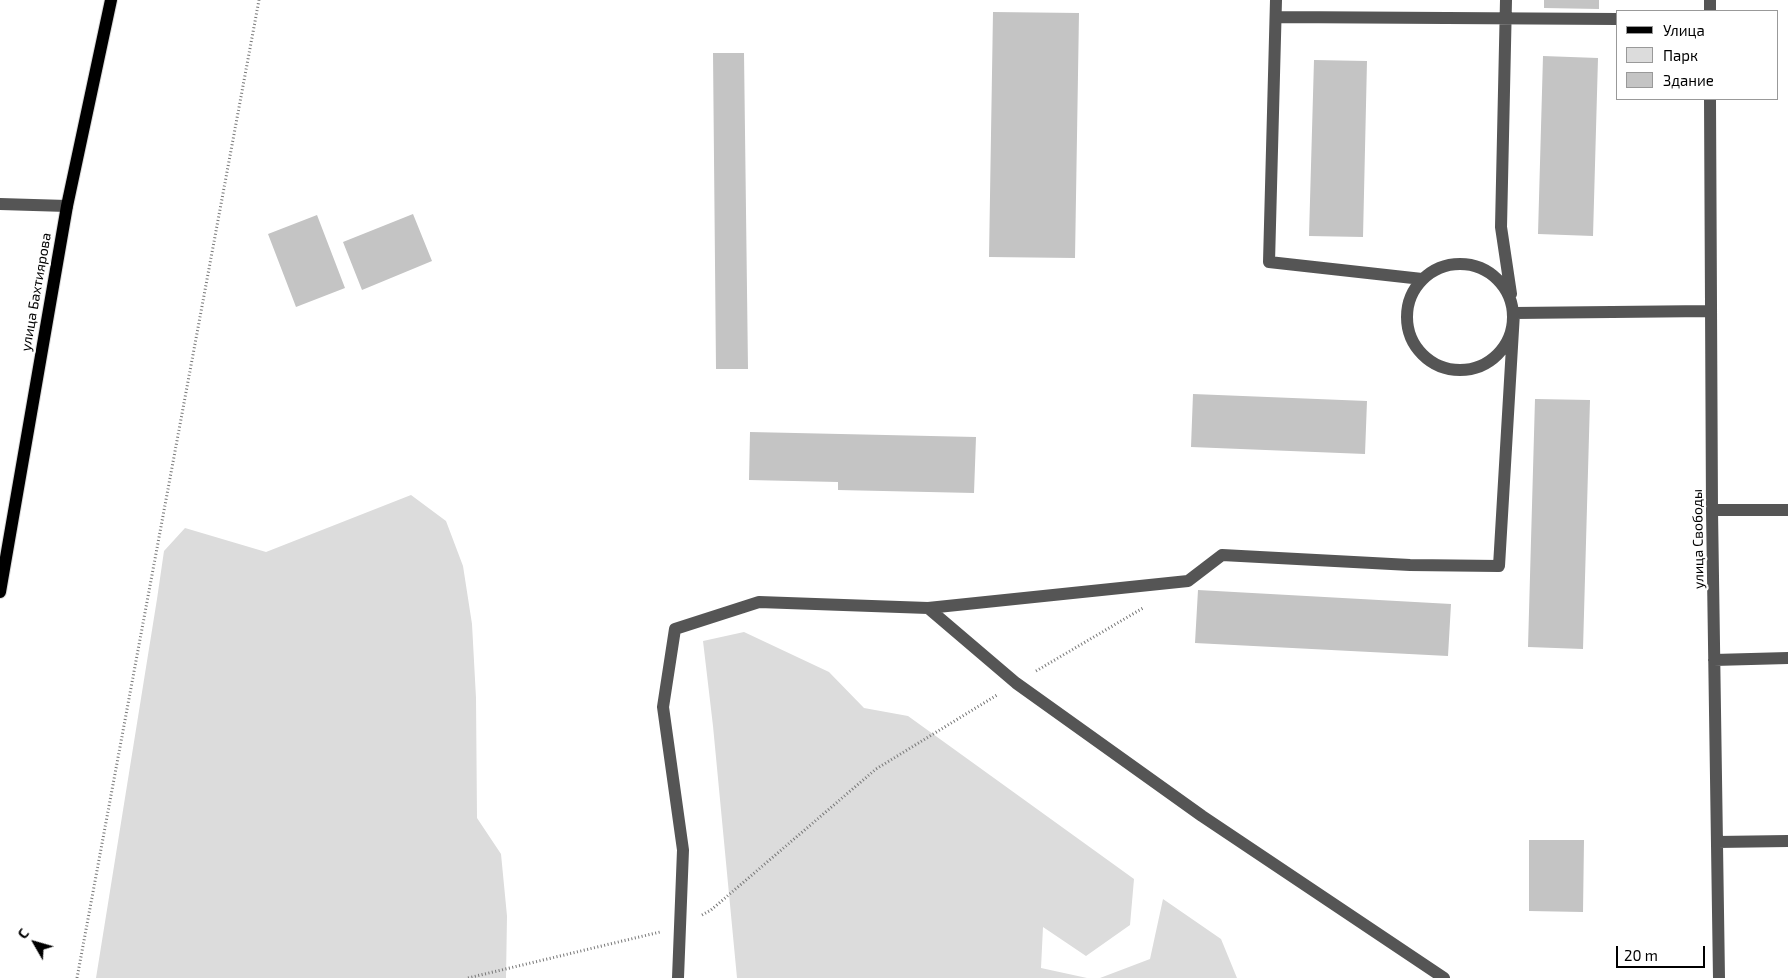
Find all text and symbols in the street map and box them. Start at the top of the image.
legend [1616,10,1778,100]
text: Улица [1663,21,1705,39]
text: Парк [1663,46,1698,64]
text: Здание [1663,71,1714,89]
street label: улица Бахтиярова [17,231,55,353]
street label: улица Свободы [1689,489,1707,589]
north arrow [10,918,60,968]
text: С [14,925,32,942]
scale bar [1618,936,1707,968]
text: 20 m [1624,946,1658,964]

